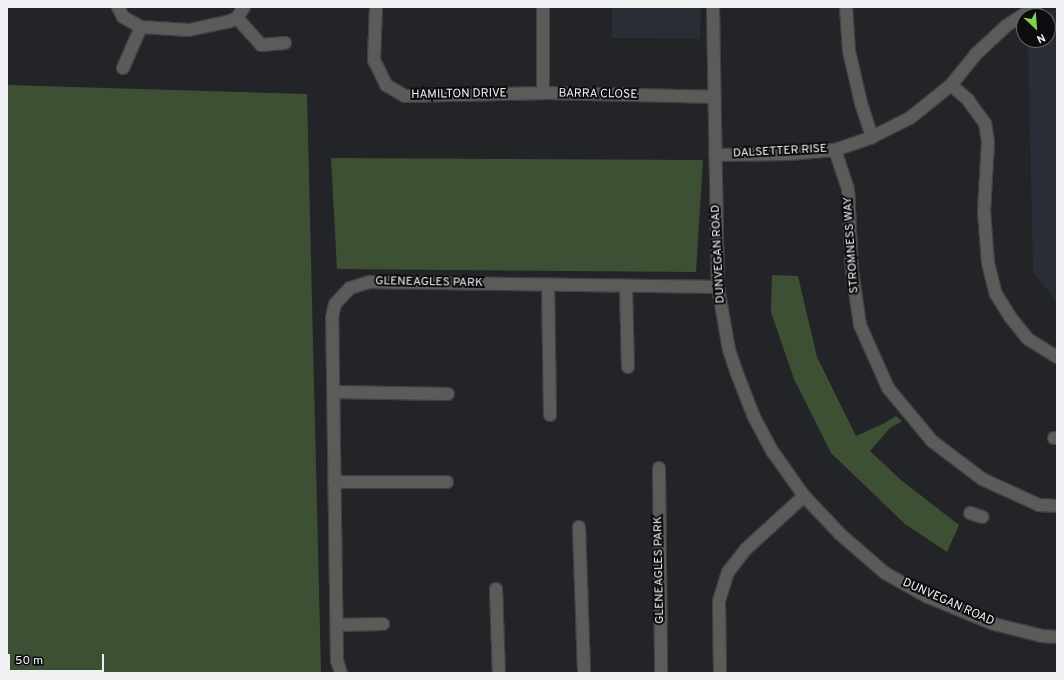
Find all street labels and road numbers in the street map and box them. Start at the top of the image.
street label: HAMILTON DRIVE [411,87,507,103]
street label: BARRA CLOSE [558,87,638,103]
street label: DALSETTER RISE [733,142,827,162]
street label: STROMNESS WAY [841,196,863,294]
street label: DUNVEGAN ROAD [709,204,729,304]
street label: GLENEAGLES PARK [375,275,483,291]
street label: GLENEAGLES PARK [652,516,668,624]
street label: DUNVEGAN ROAD [900,576,996,630]

